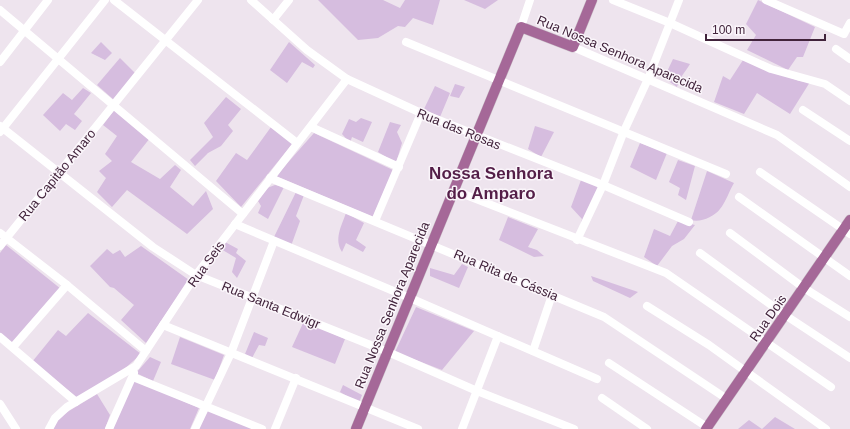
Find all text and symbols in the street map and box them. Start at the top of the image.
street label: Rua Nossa Senhora Aparecida [535,12,706,96]
scale bar [706,16,825,42]
text: 100 m [712,23,745,37]
street label: Rua das Rosas [415,105,503,153]
street label: Rua Capitão Amaro [15,126,99,224]
district label: Nossa Senhora do Amparo [429,164,553,203]
street label: Rua Nossa Senhora Aparecida [352,219,433,391]
street label: Rua Seis [184,238,228,290]
street label: Rua Rita de Cássia [452,246,561,304]
street label: Rua Santa Edwigr [220,278,323,332]
street label: Rua Dois [747,291,790,344]

